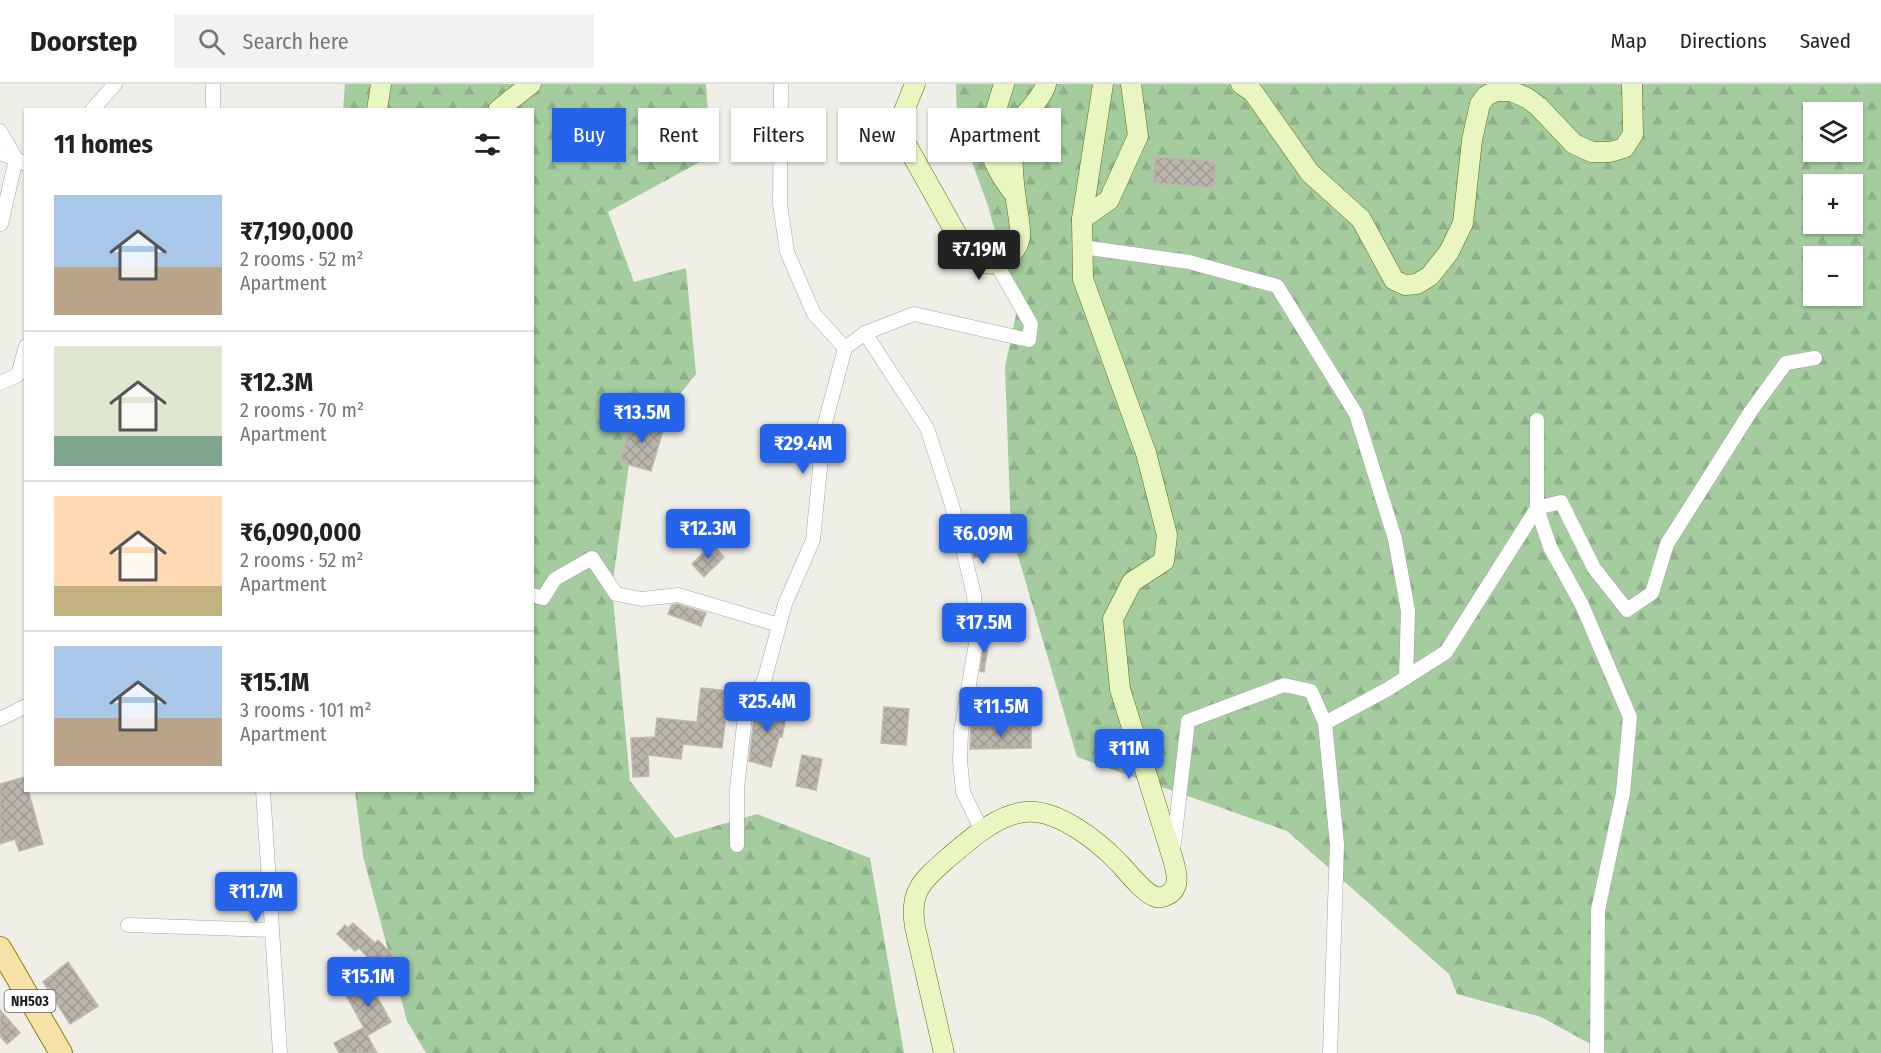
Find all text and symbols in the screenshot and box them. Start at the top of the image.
search box [174,14,594,68]
text: Doorstep [30,25,138,58]
icon: search [195,25,228,58]
text: Search here [243,28,349,55]
text: Map [1610,28,1647,54]
text: Directions [1680,28,1767,54]
text: Saved [1800,28,1851,54]
map controls [1803,102,1863,306]
button: layers [1803,102,1863,162]
chip: Buy [552,108,626,162]
chip: Rent [638,108,719,162]
chip: Filters [731,108,826,162]
chip: New [838,108,916,162]
chip: Apartment [928,108,1061,162]
icon: filters [471,128,504,161]
text: 11 homes [54,129,153,160]
button: + [1803,174,1863,234]
text: ₹7,190,000 [240,216,354,247]
icon: home [102,219,174,291]
pin: ₹7.19M [930,230,1028,281]
text: ₹7.19M [952,237,1006,261]
button: − [1803,246,1863,306]
text: 2 rooms · 52 m² [240,247,364,271]
text: Apartment [240,271,327,295]
text: ₹12.3M [240,367,313,398]
icon: home [102,370,174,442]
pin: ₹13.5M [593,393,691,444]
text: 2 rooms · 70 m² [240,398,364,422]
text: ₹13.5M [614,400,670,424]
text: Apartment [240,422,327,446]
pin: ₹29.4M [754,424,852,475]
text: ₹29.4M [774,431,832,455]
pin: ₹12.3M [659,509,757,560]
pin: ₹6.09M [934,514,1032,565]
text: ₹12.3M [680,516,736,540]
text: ₹6,090,000 [240,517,362,548]
icon: home [102,520,174,592]
text: ₹6.09M [953,521,1013,545]
text: 2 rooms · 52 m² [240,548,364,572]
text: Apartment [240,572,327,596]
pin: ₹17.5M [935,603,1033,654]
text: ₹17.5M [956,610,1012,634]
text: ₹15.1M [240,667,310,698]
icon: home [102,670,174,742]
pin: ₹25.4M [718,682,816,733]
pin: ₹11.5M [952,687,1050,738]
text: ₹25.4M [738,689,796,713]
text: ₹11.5M [973,694,1029,718]
text: 3 rooms · 101 m² [240,698,371,722]
text: Apartment [240,722,327,746]
pin: ₹11M [1093,729,1165,780]
text: ₹11M [1109,736,1149,760]
pin: ₹11.7M [207,872,305,923]
text: ₹11.7M [229,879,283,903]
pin: ₹15.1M [319,957,417,1008]
text: ₹15.1M [341,964,395,988]
road number: NH503 [4,990,56,1012]

